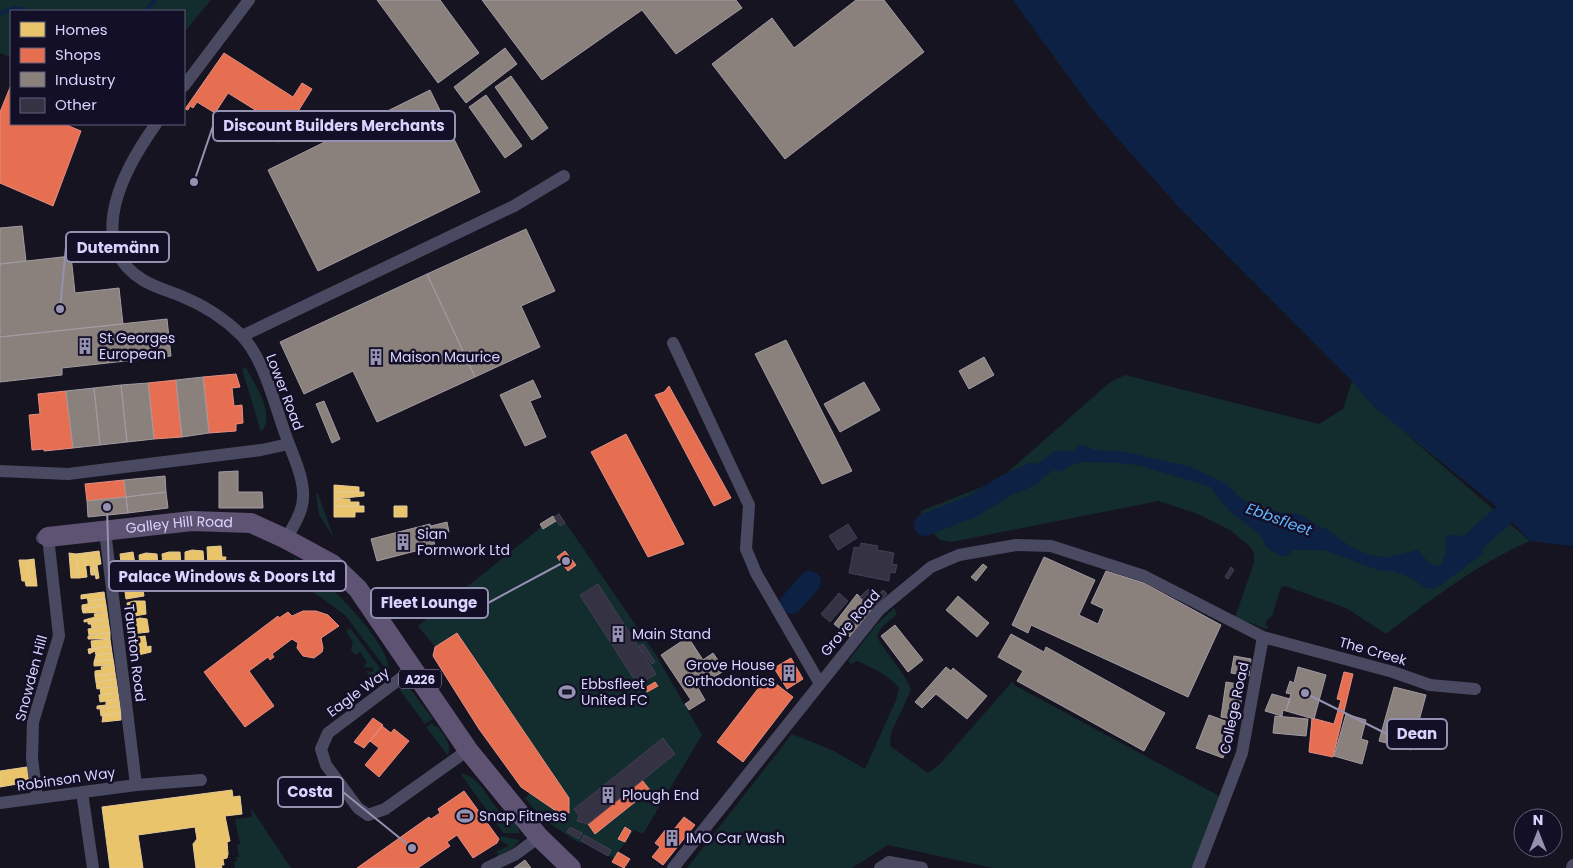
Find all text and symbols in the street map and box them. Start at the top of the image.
legend [10,10,185,125]
text: Homes [55,19,108,40]
text: Shops [55,44,101,65]
text: Industry [55,69,116,90]
text: Other [55,94,97,115]
callout: Discount Builders Merchants [213,111,455,141]
text: Discount Builders Merchants [223,115,445,136]
callout: Dutemänn [66,232,169,262]
text: Dutemänn [77,237,159,258]
place label: St Georges European [99,328,175,364]
building icon: St Georges European [75,336,95,356]
building icon: Maison Maurice [366,347,386,367]
place label: Maison Maurice [390,347,501,367]
street label: Lower Road [261,351,309,433]
water label: Ebbsfleet [1243,497,1315,541]
street label: Galley Hill Road [124,511,233,538]
place label: Sian Formwork Ltd [417,524,510,560]
building icon: Sian Formwork Ltd [393,532,413,552]
callout: Palace Windows & Doors Ltd [109,561,346,591]
text: Palace Windows & Doors Ltd [119,566,335,587]
street label: Grove Road [816,586,884,660]
callout: Fleet Lounge [371,588,488,618]
text: Fleet Lounge [381,592,477,613]
street label: Taunton Road [119,603,151,703]
building icon: Main Stand [608,624,628,644]
place label: Main Stand [632,624,711,644]
street label: The Creek [1337,632,1410,670]
street label: Snowden Hill [10,633,52,723]
place label: Grove House Orthodontics [684,655,775,691]
street label: College Road [1214,660,1254,756]
street label: Eagle Way [323,662,393,722]
building icon: Grove House Orthodontics [779,663,799,683]
road number: A226 [399,670,441,689]
place label: Ebbsfleet United FC [581,674,648,710]
sports icon: Ebbsfleet United FC [557,682,577,702]
callout: Dean [1387,719,1447,749]
text: Dean [1397,723,1437,744]
street label: Robinson Way [15,762,117,796]
callout: Costa [278,777,343,807]
text: Costa [287,781,333,802]
building icon: Plough End [598,785,618,805]
place label: Plough End [622,785,699,805]
sports icon: Snap Fitness [455,806,475,826]
place label: Snap Fitness [479,806,567,826]
north arrow [1513,808,1563,858]
text: N [1533,810,1543,830]
building icon: IMO Car Wash [662,828,682,848]
place label: IMO Car Wash [686,828,785,848]

